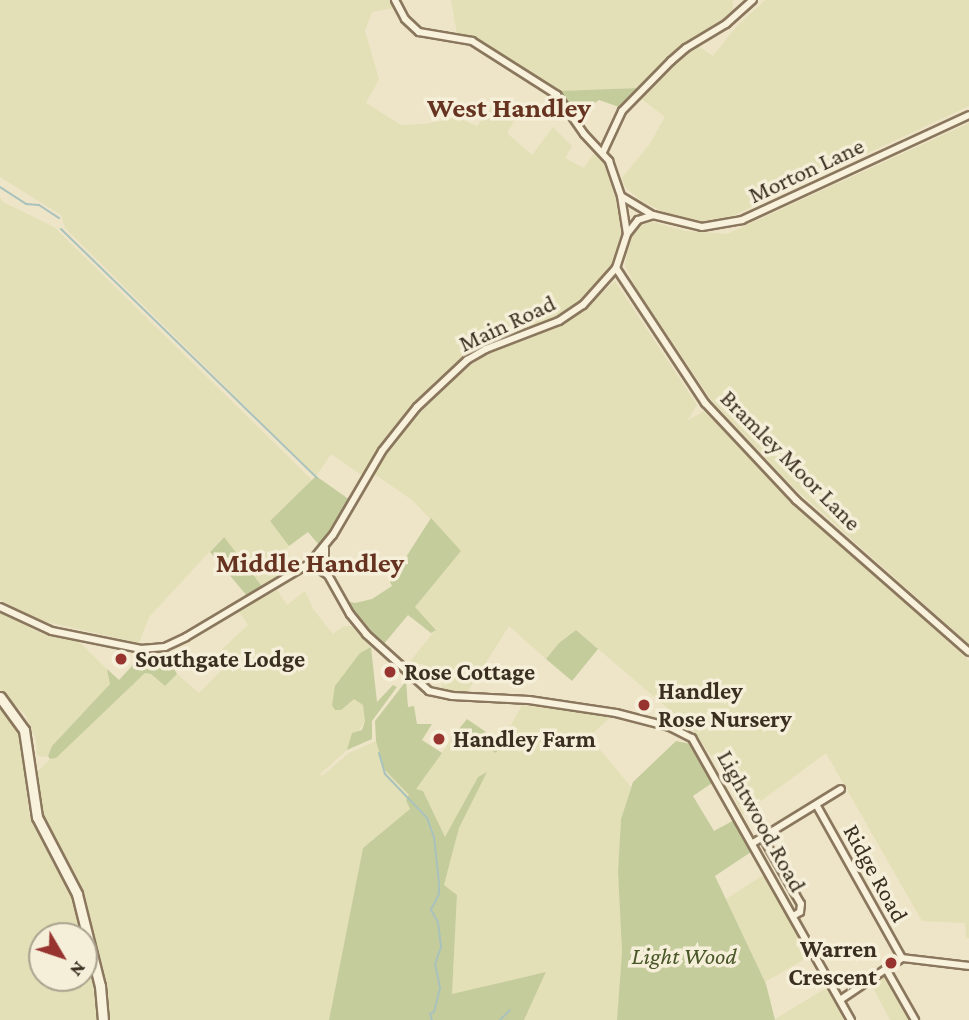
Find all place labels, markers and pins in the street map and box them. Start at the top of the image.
place label: Southgate Lodge [135,645,305,673]
marker: Southgate Lodge [113,651,129,667]
place label: Rose Cottage [404,658,535,686]
marker: Rose Cottage [382,664,398,680]
place label: Handley Rose Nursery [658,677,792,733]
marker: Handley Rose Nursery [636,697,652,713]
place label: Handley Farm [453,725,596,753]
marker: Handley Farm [431,731,447,747]
place label: Warren Crescent [788,935,877,991]
marker: Warren Crescent [883,955,899,971]

